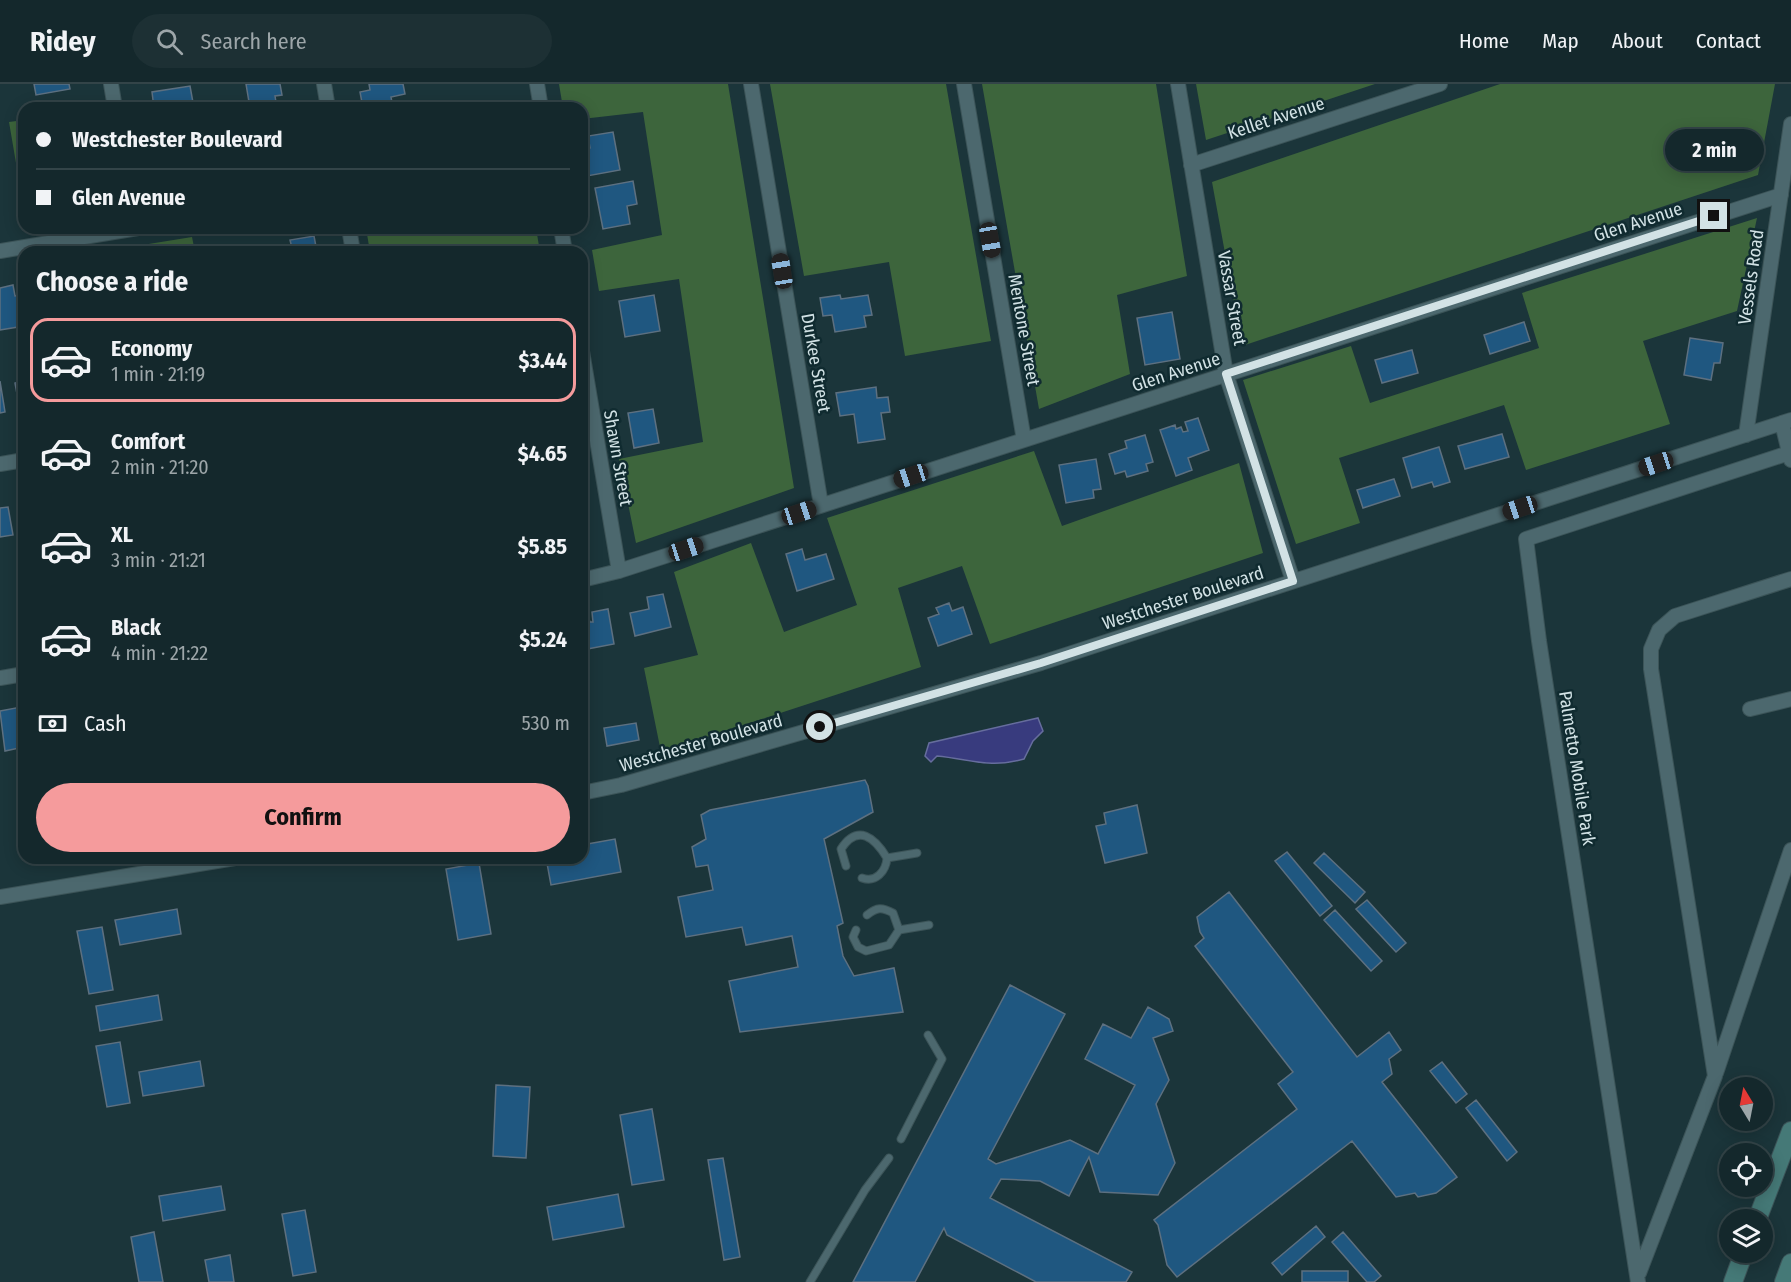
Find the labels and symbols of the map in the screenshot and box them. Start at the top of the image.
street label: Kellet Avenue [1225,92,1327,144]
callout: 2 min [1664,129,1764,171]
street label: Glen Avenue [1591,197,1685,247]
route end [1700,202,1727,229]
car [978,221,1002,259]
street label: Vessels Road [1733,228,1769,326]
street label: Vassar Street [1213,249,1251,347]
car [770,252,794,290]
street label: Mentone Street [1003,272,1045,388]
street label: Durkee Street [796,312,836,415]
street label: Glen Avenue [1129,347,1223,397]
street label: Shawn Street [599,408,637,508]
car [1636,450,1676,478]
car [891,462,931,490]
car [1500,494,1540,522]
car [779,499,819,527]
car [666,535,706,563]
street label: Westchester Boulevard [1099,562,1267,634]
street label: Palmetto Mobile Park [1554,689,1600,847]
street label: Westchester Boulevard [617,709,785,777]
route start [806,713,833,740]
north arrow [1719,1077,1773,1131]

